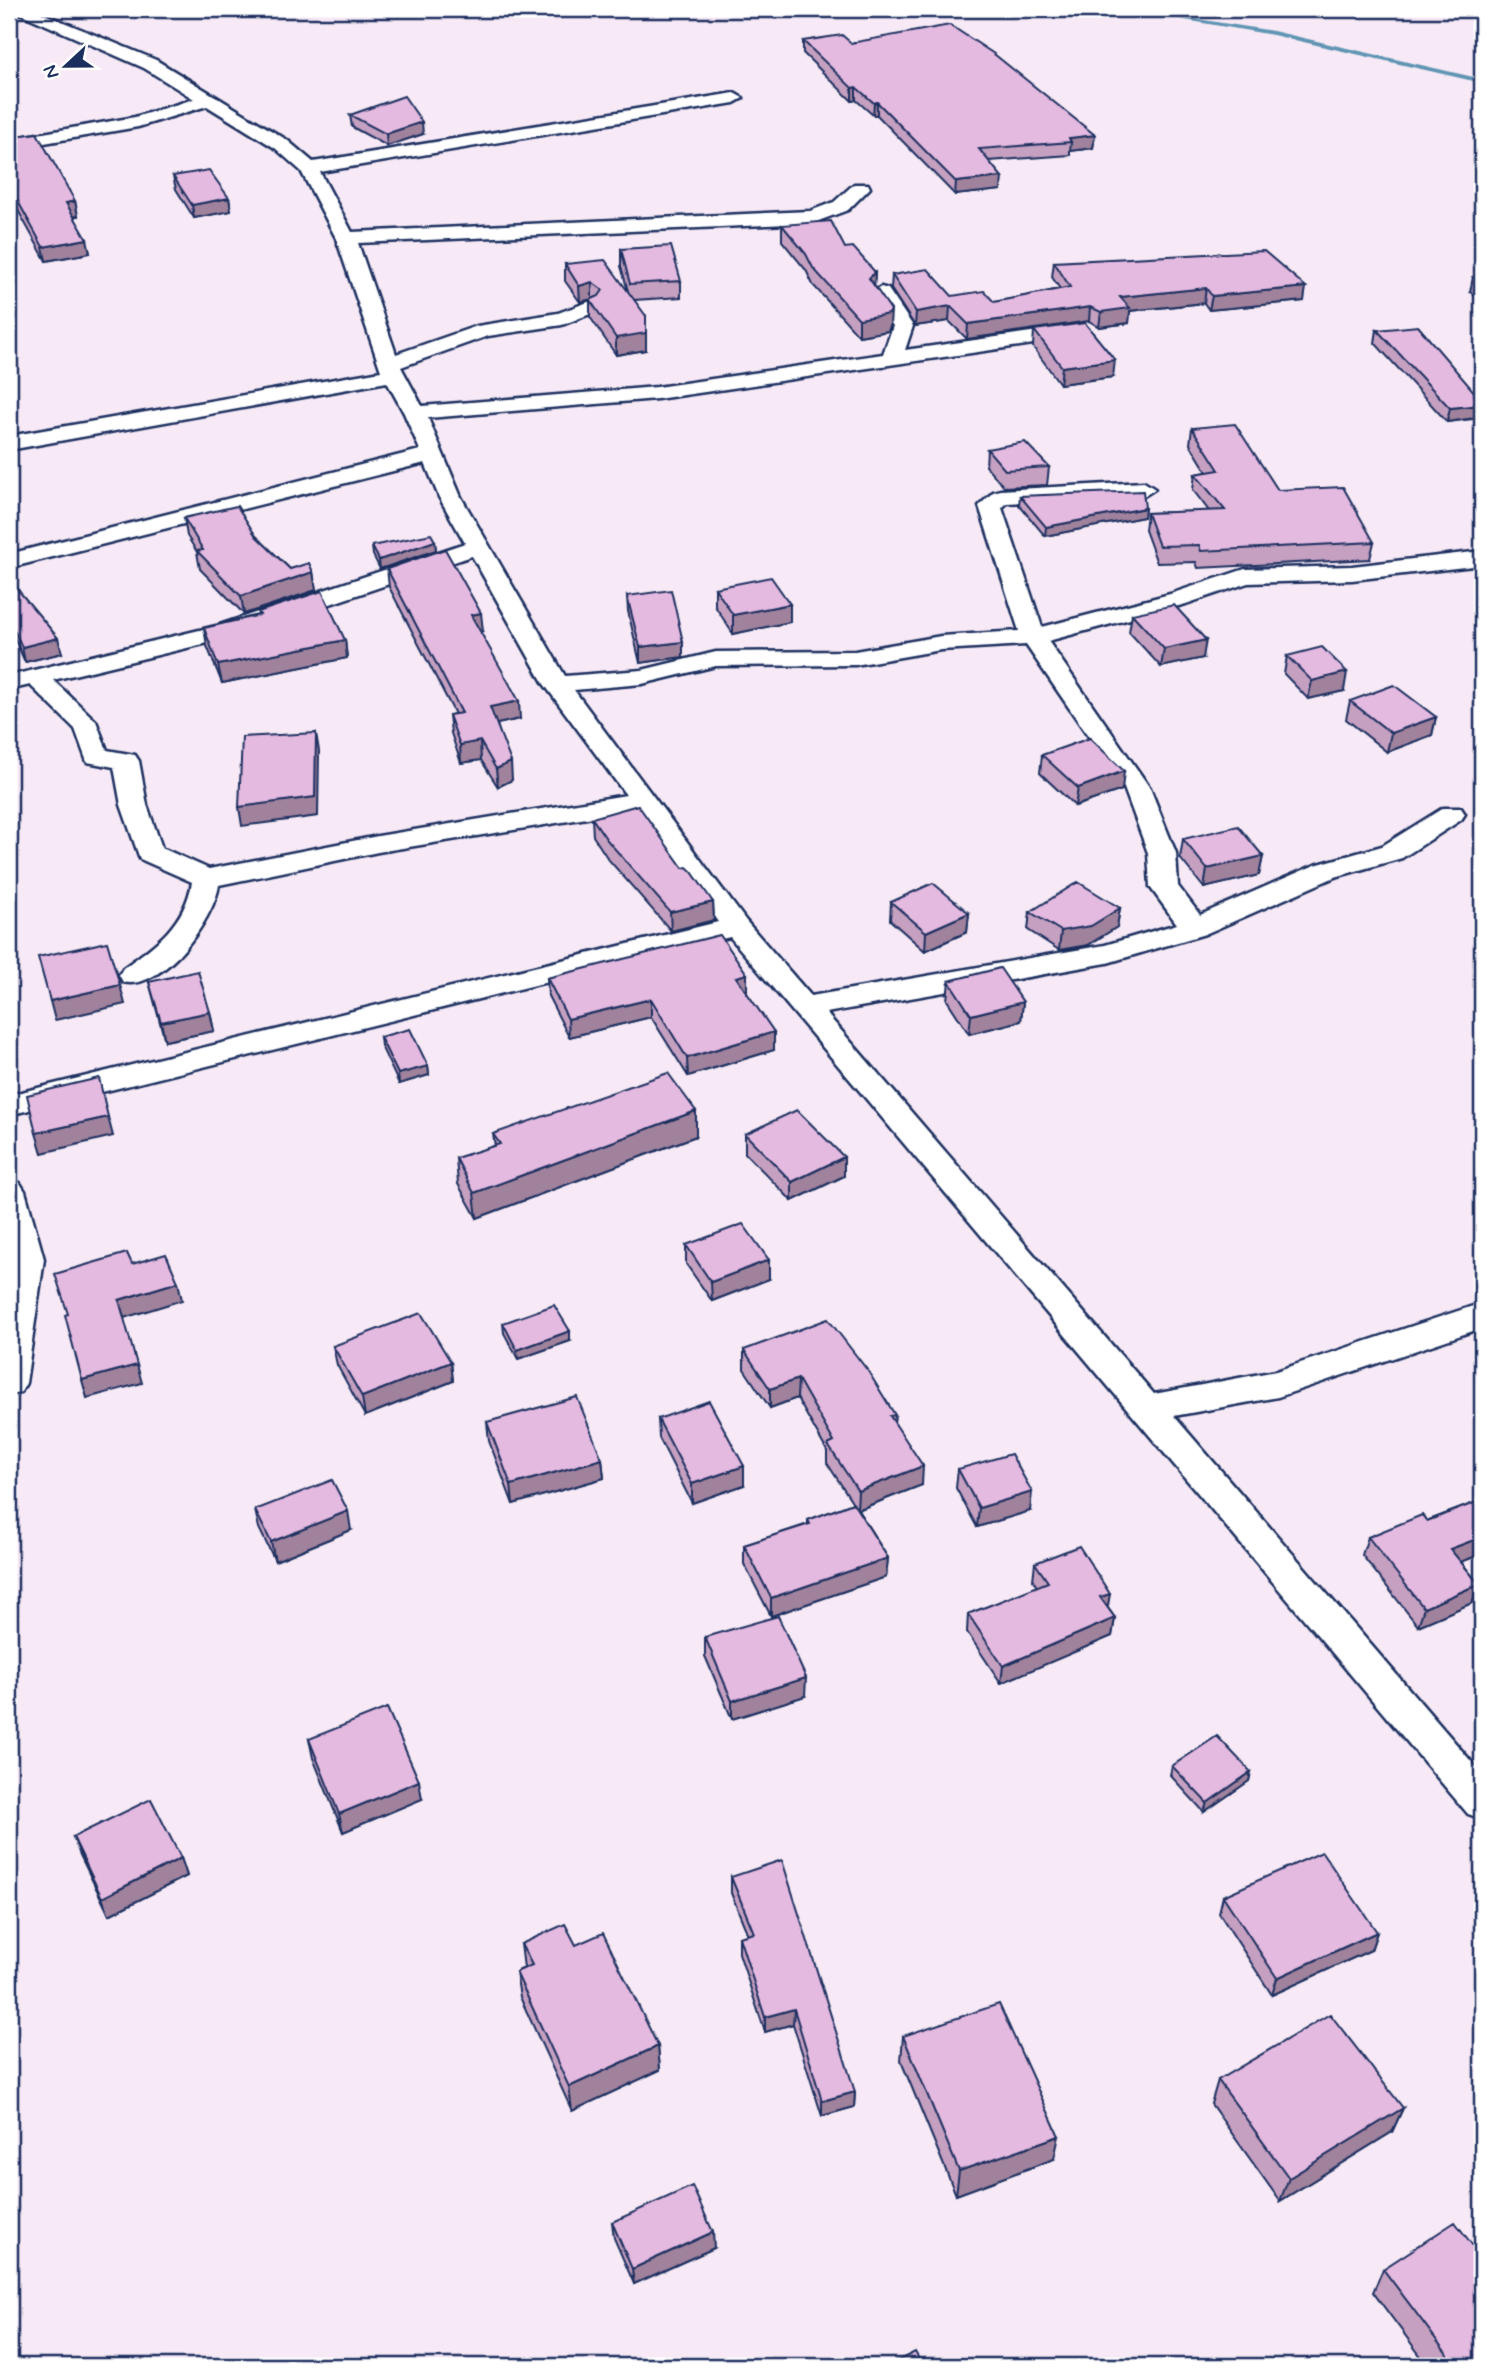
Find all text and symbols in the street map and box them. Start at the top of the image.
north arrow [32,32,102,102]
text: N [38,61,66,82]

